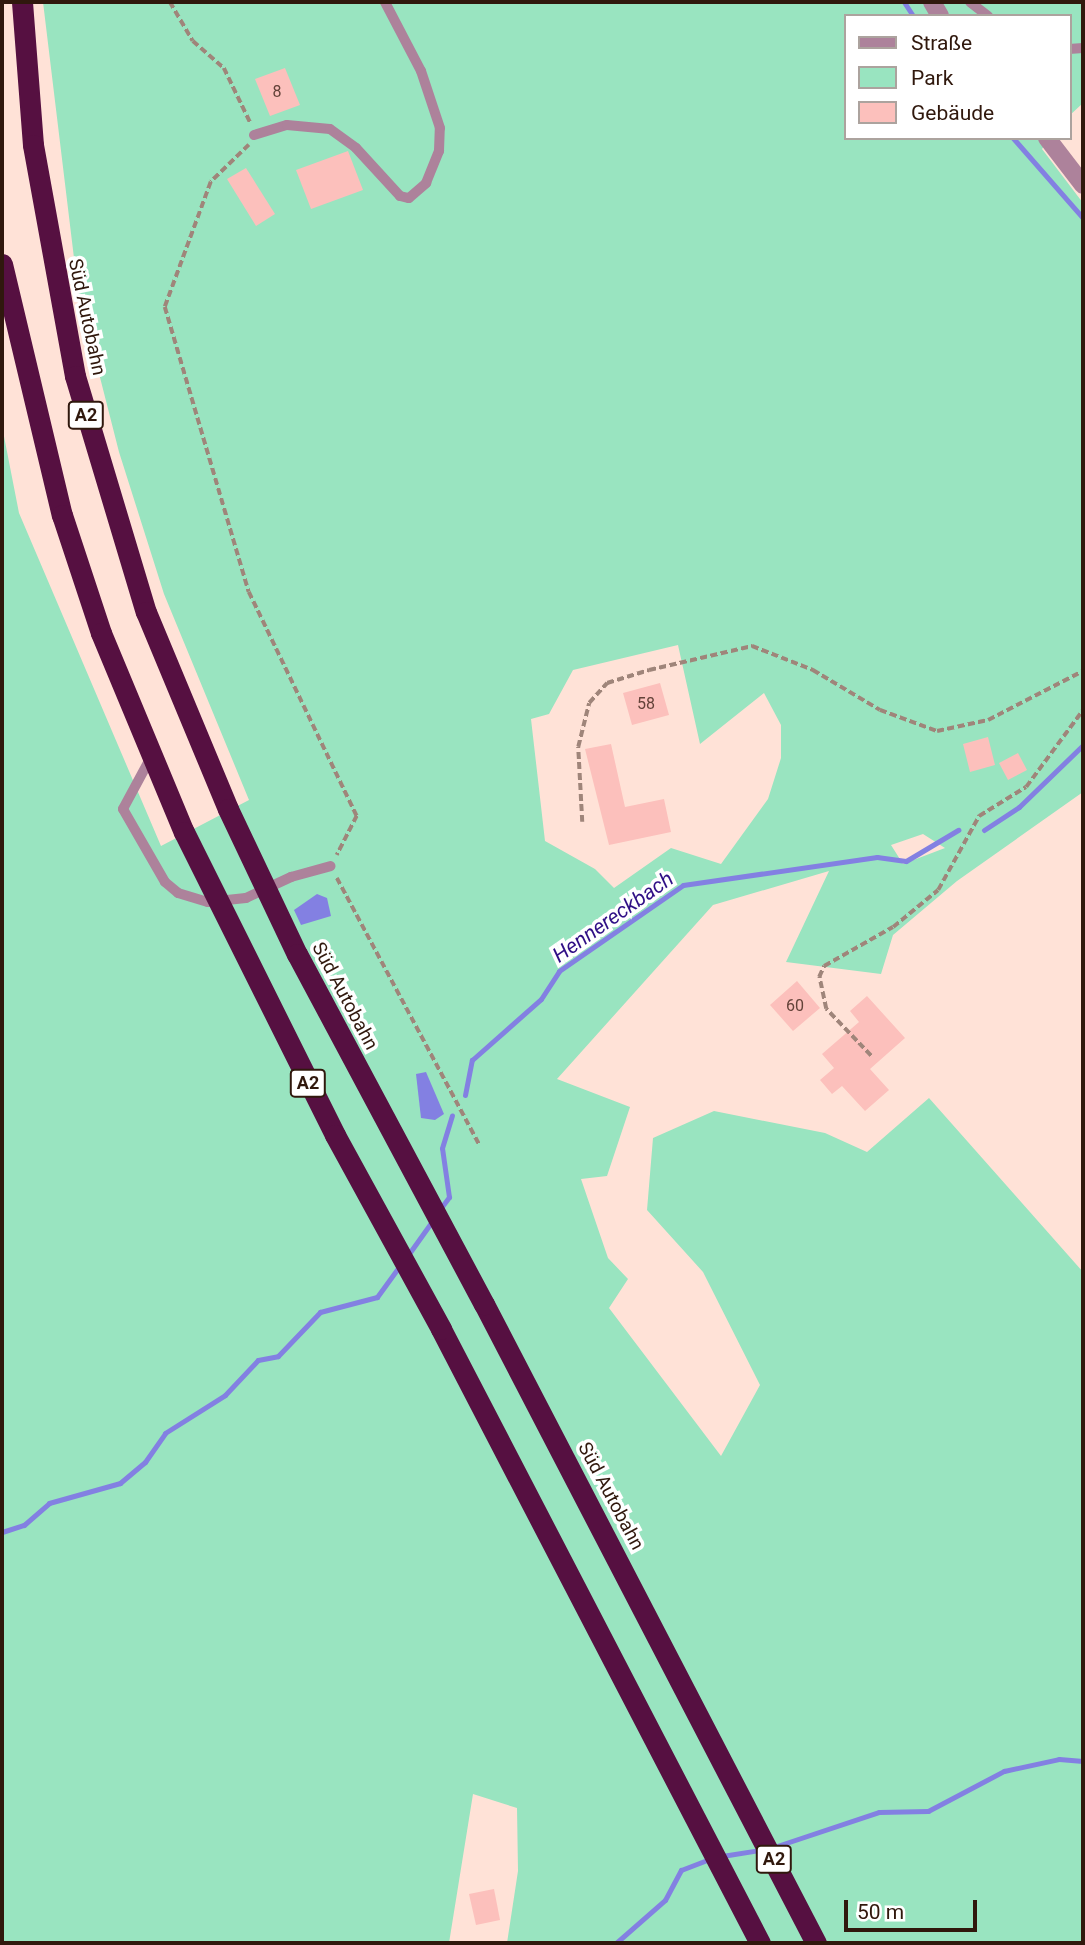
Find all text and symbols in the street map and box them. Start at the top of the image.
legend [844,14,1071,140]
text: Straße [911,31,972,55]
text: Park [911,66,953,90]
house number: 8 [273,82,281,102]
text: Gebäude [911,101,994,125]
street label: Süd Autobahn [64,257,110,377]
road number: A2 [67,400,105,430]
house number: 58 [637,694,655,714]
water label: Hennereckbach [548,866,678,968]
street label: Süd Autobahn [307,938,383,1054]
house number: 60 [786,996,804,1016]
road number: A2 [289,1068,327,1098]
street label: Süd Autobahn [573,1438,649,1554]
road number: A2 [755,1844,793,1873]
scale bar [847,1885,980,1929]
text: 50 m [857,1900,904,1924]

